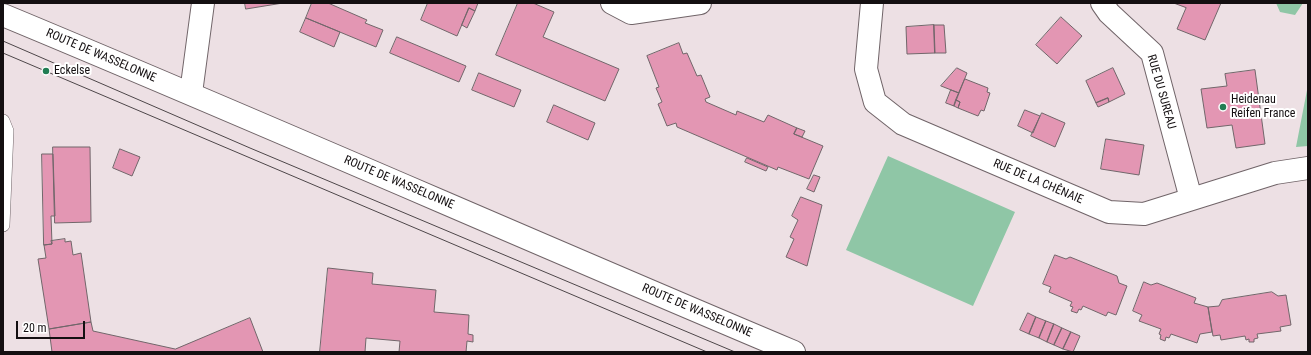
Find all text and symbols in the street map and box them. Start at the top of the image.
street label: ROUTE DE WASSELONNE [44,26,158,86]
street label: RUE DU SUREAU [1143,53,1179,131]
place label: Eckelse [54,64,90,78]
marker: Eckelse [41,66,51,76]
place label: Heidenau Reifen France [1231,93,1295,121]
marker: Heidenau Reifen France [1218,102,1228,112]
street label: ROUTE DE WASSELONNE [342,153,456,213]
street label: RUE DE LA CHÊNAIE [991,157,1085,207]
street label: ROUTE DE WASSELONNE [640,281,754,341]
scale bar [18,313,87,339]
text: 20 m [23,321,47,335]

